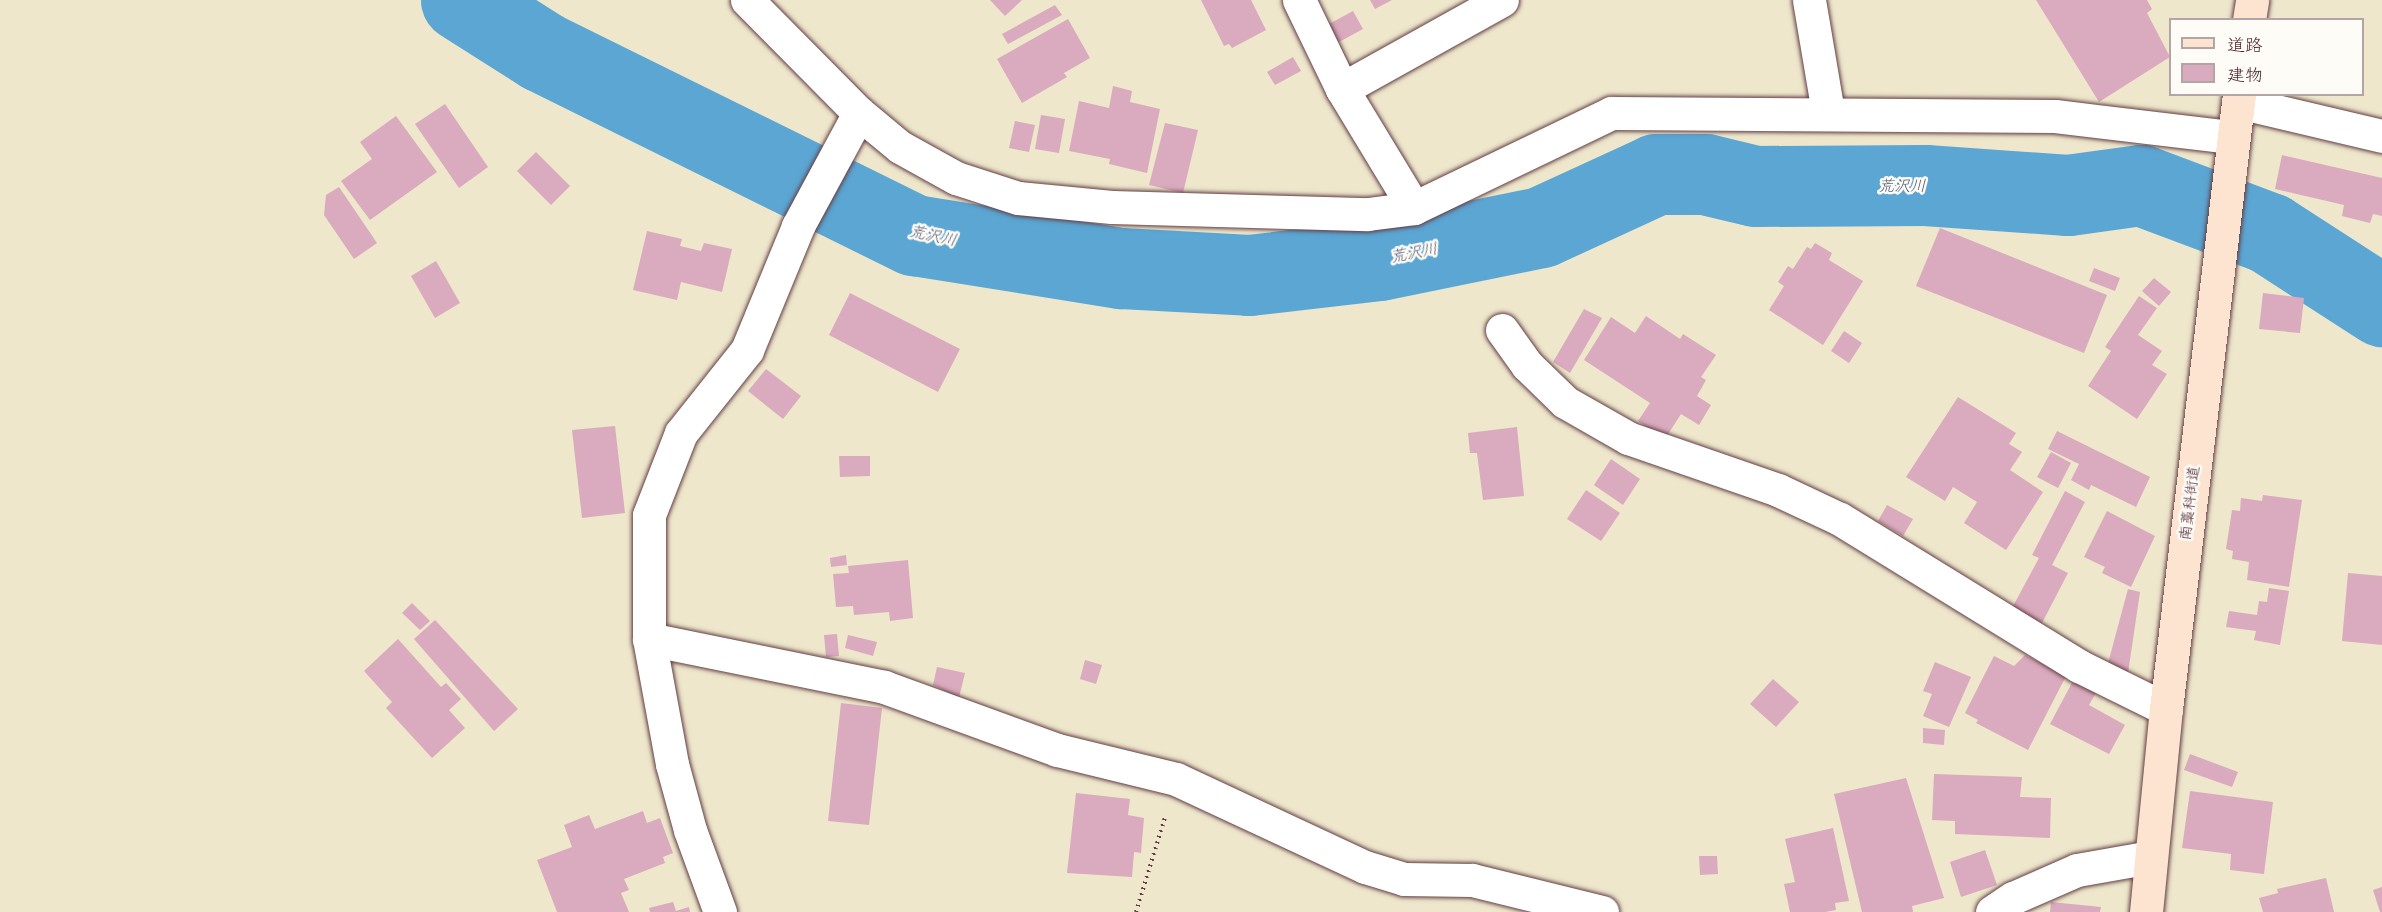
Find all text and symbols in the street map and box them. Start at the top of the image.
legend [2169,18,2364,96]
text: 道路 [2227,34,2263,57]
text: 建物 [2227,64,2263,87]
water label: 荒沢川 [1878,176,1926,196]
water label: 荒沢川 [908,222,958,250]
water label: 荒沢川 [1389,239,1439,267]
street label: 南藁科街道 [2176,465,2204,541]

